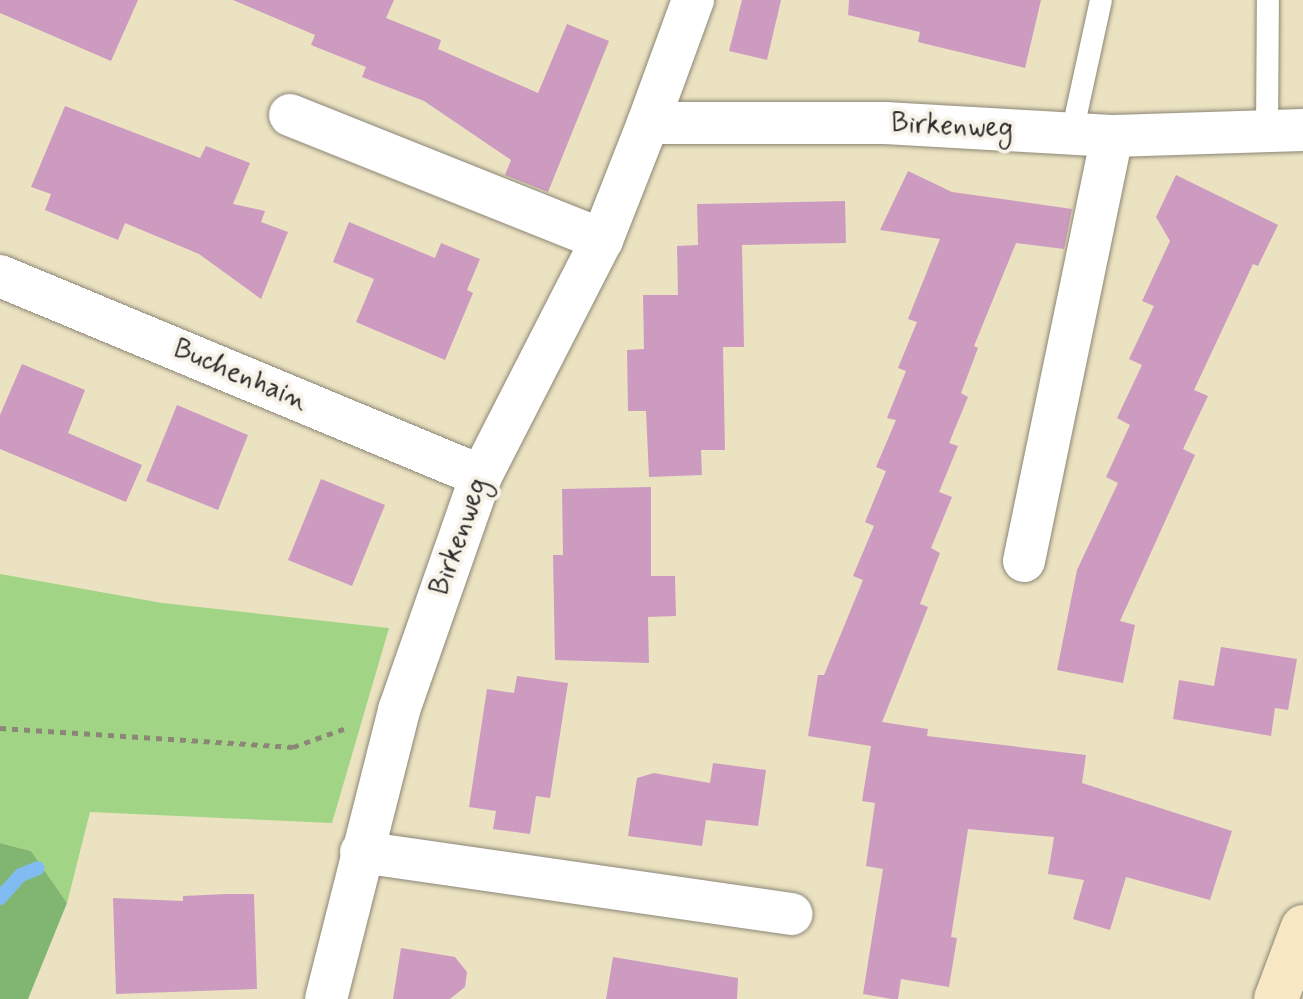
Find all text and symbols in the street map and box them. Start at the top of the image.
street label: Birkenweg [890,107,1014,147]
street label: Buchenhain [168,333,312,419]
street label: Birkenweg [423,474,497,600]

